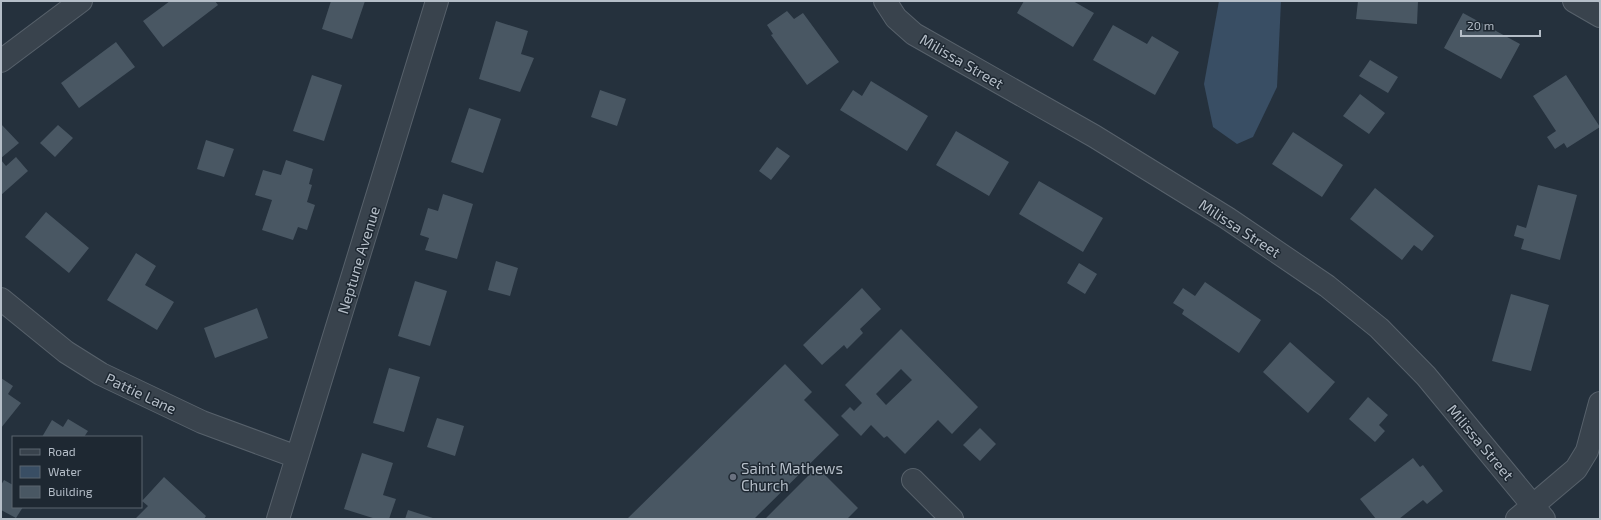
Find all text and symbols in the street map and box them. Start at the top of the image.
scale bar [1461,12,1540,38]
text: 20 m [1467,18,1494,32]
street label: Milissa Street [917,30,1007,92]
street label: Milissa Street [1196,195,1284,261]
street label: Neptune Avenue [333,204,383,316]
street label: Pattie Lane [103,369,179,417]
street label: Milissa Street [1444,400,1518,484]
legend [12,436,142,508]
text: Road [48,444,76,458]
place label: Saint Mathews Church [741,459,843,494]
text: Water [48,464,82,478]
marker: Saint Mathews Church [728,472,738,482]
text: Building [48,484,93,498]

